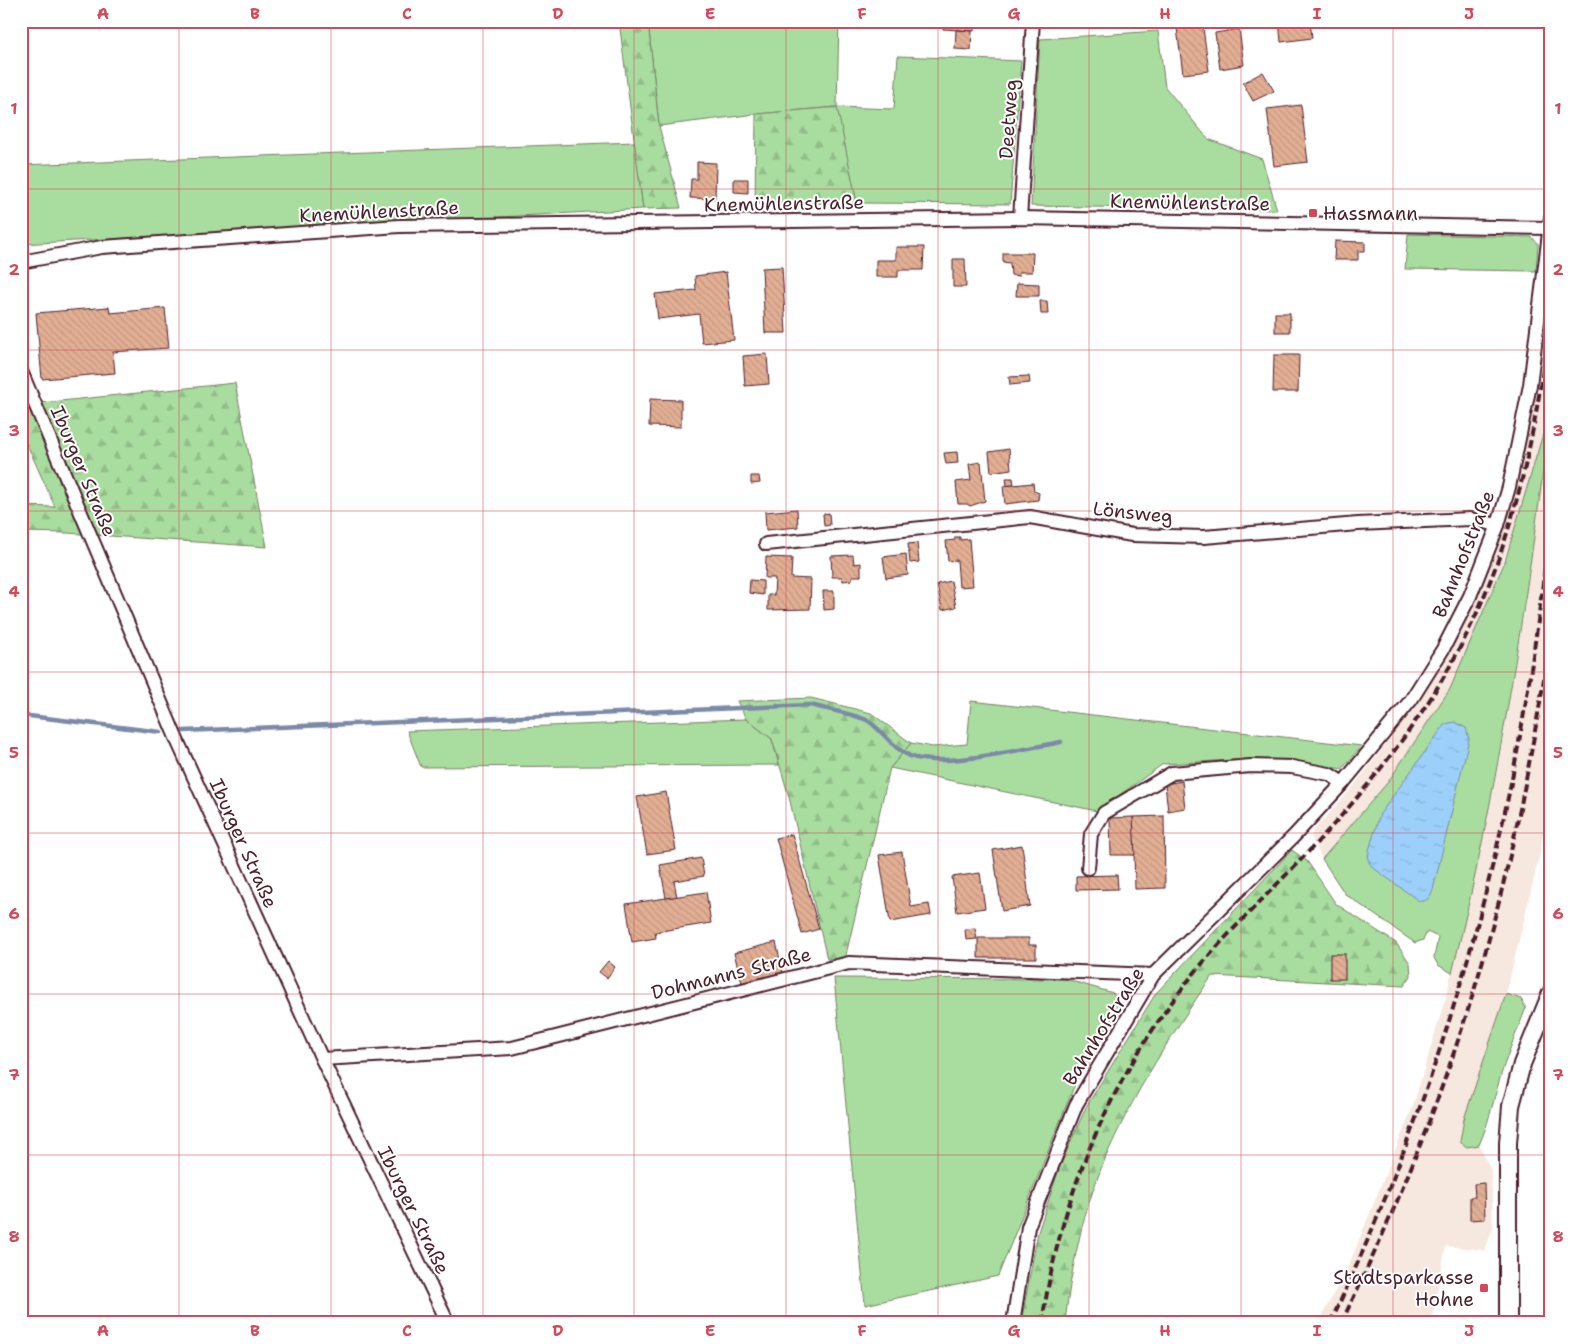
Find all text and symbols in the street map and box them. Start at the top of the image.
text: A [97,3,109,24]
text: B [250,3,260,24]
text: C [402,3,412,24]
text: D [552,3,564,24]
text: E [705,3,715,24]
text: F [857,3,867,24]
text: G [1008,3,1021,24]
text: H [1159,3,1171,24]
text: I [1313,3,1322,24]
text: J [1464,3,1474,24]
street label: Deetweg [993,78,1024,160]
text: 1 [10,98,18,119]
text: 1 [1554,98,1562,119]
street label: Knemühlenstraße [1110,189,1270,216]
street label: Knemühlenstraße [704,190,864,217]
street label: Knemühlenstraße [298,195,460,228]
place label: Hassmann [1323,201,1418,226]
marker: Hassmann [1307,207,1319,219]
text: 2 [8,259,20,280]
text: 2 [1552,259,1564,280]
street label: Iburger Straße [45,402,122,540]
text: 3 [8,420,20,441]
text: 3 [1552,420,1564,441]
street label: Bahnhofstraße [1427,487,1500,622]
street label: Lönsweg [1092,496,1174,529]
text: 4 [8,581,20,602]
text: 4 [1552,581,1564,602]
text: 5 [9,742,19,763]
text: 5 [1553,742,1563,763]
street label: Iburger Straße [204,774,283,912]
text: 6 [8,903,20,924]
text: 6 [1552,903,1564,924]
street label: Dohmanns Straße [649,942,814,1005]
street label: Bahnhofstraße [1057,962,1150,1090]
text: 7 [8,1064,20,1085]
text: 7 [1552,1064,1564,1085]
street label: Iburger Straße [372,1142,455,1278]
text: 8 [8,1226,20,1247]
text: 8 [1552,1226,1564,1247]
place label: Stadtsparkasse Hohne [1333,1265,1474,1312]
marker: Stadtsparkasse Hohne [1478,1282,1490,1294]
text: A [97,1320,109,1341]
text: B [250,1320,260,1341]
text: C [402,1320,412,1341]
text: D [552,1320,564,1341]
text: E [705,1320,715,1341]
text: F [857,1320,867,1341]
text: G [1008,1320,1021,1341]
text: H [1159,1320,1171,1341]
text: I [1313,1320,1322,1341]
text: J [1464,1320,1474,1341]

